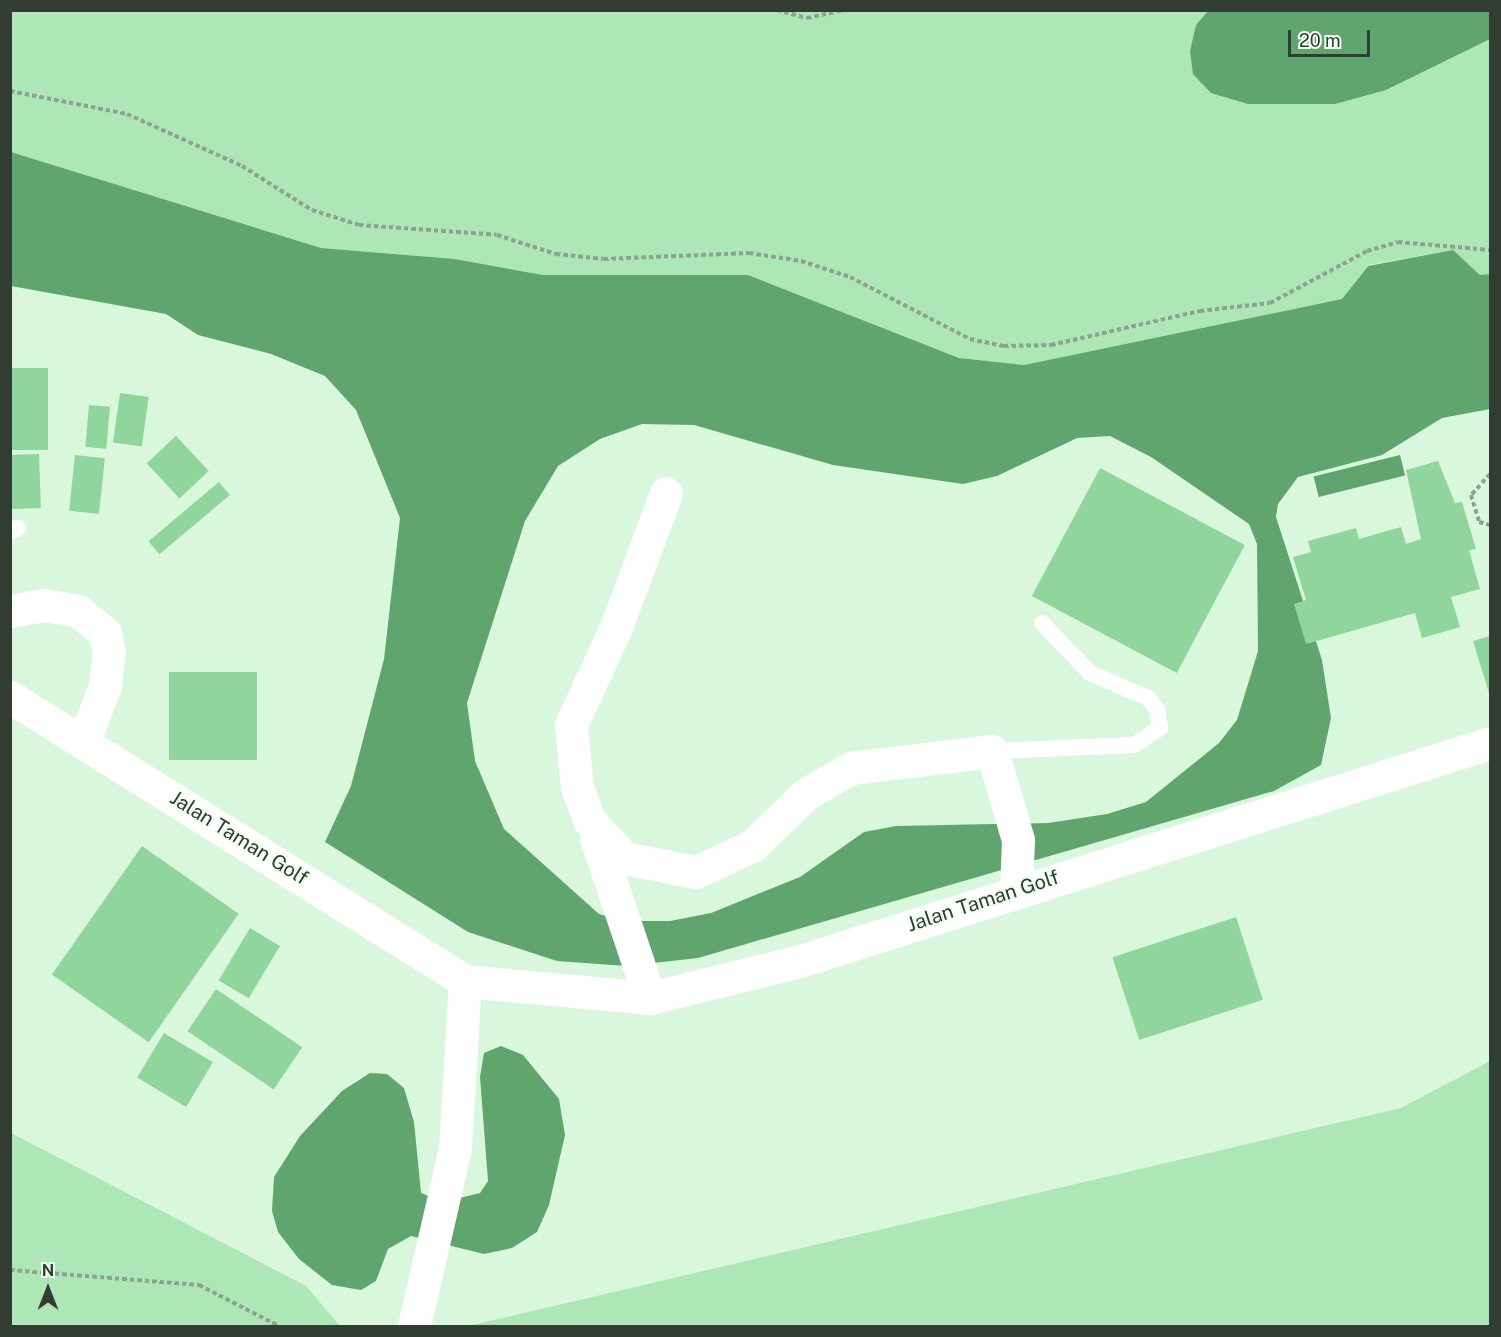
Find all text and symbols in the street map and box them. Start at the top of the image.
scale bar [1291,18,1374,56]
text: 20 m [1299,30,1341,51]
street label: Jalan Taman Golf [166,786,312,890]
street label: Jalan Taman Golf [904,865,1062,937]
north arrow [18,1259,78,1319]
text: N [42,1261,54,1280]

